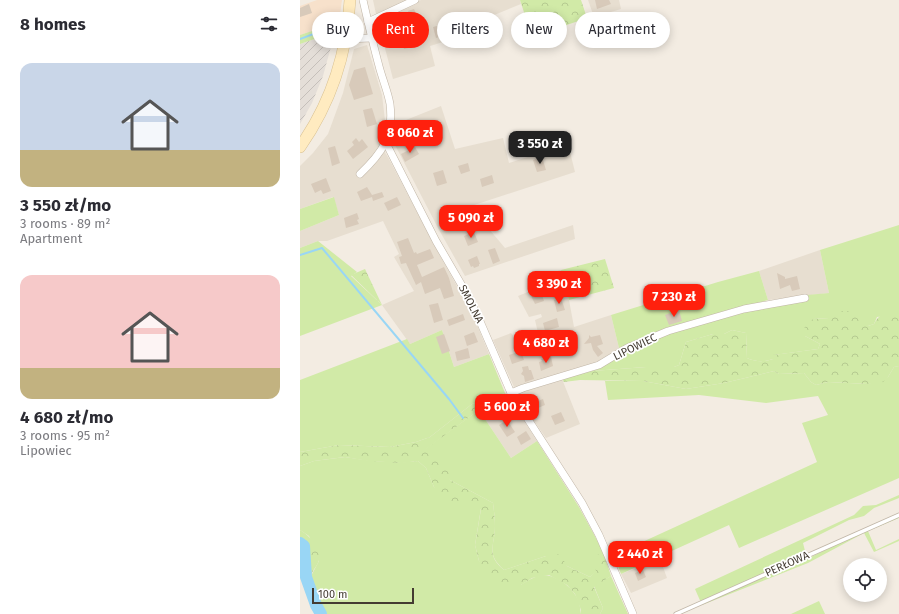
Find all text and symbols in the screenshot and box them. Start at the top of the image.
chip: Buy [312,12,364,48]
chip: Rent [372,12,429,48]
chip: Filters [437,12,503,48]
chip: New [511,12,567,48]
chip: Apartment [575,12,670,48]
icon: filters [258,13,280,35]
text: 8 homes [20,14,86,35]
icon: home [114,89,186,161]
pin: 8 060 zł [369,120,451,154]
text: 8 060 zł [387,125,433,140]
pin: 3 550 zł [499,131,581,165]
text: 3 550 zł [518,136,562,151]
text: 3 550 zł/mo [20,195,111,216]
pin: 5 090 zł [430,205,512,239]
text: 5 090 zł [448,210,494,225]
text: 3 rooms · 89 m² [20,216,110,231]
text: Apartment [20,231,82,246]
pin: 3 390 zł [518,271,600,305]
text: 3 390 zł [537,276,581,291]
street label: SMOLNA [456,283,486,326]
pin: 7 230 zł [633,284,715,318]
text: 7 230 zł [652,289,696,304]
icon: home [114,301,186,373]
pin: 4 680 zł [505,330,587,364]
street label: LIPOWIEC [611,331,659,363]
text: 4 680 zł [523,335,569,350]
pin: 5 600 zł [466,394,548,428]
text: 5 600 zł [484,399,530,414]
text: 4 680 zł/mo [20,407,113,428]
text: 3 rooms · 95 m² [20,428,110,443]
text: Lipowiec [20,443,72,458]
pin: 2 440 zł [599,541,681,575]
text: 2 440 zł [617,546,663,561]
street label: PERŁOWA [763,548,812,580]
map controls [843,558,887,602]
button: locate [843,558,887,602]
scale bar [312,586,414,605]
text: 100 m [318,588,347,601]

